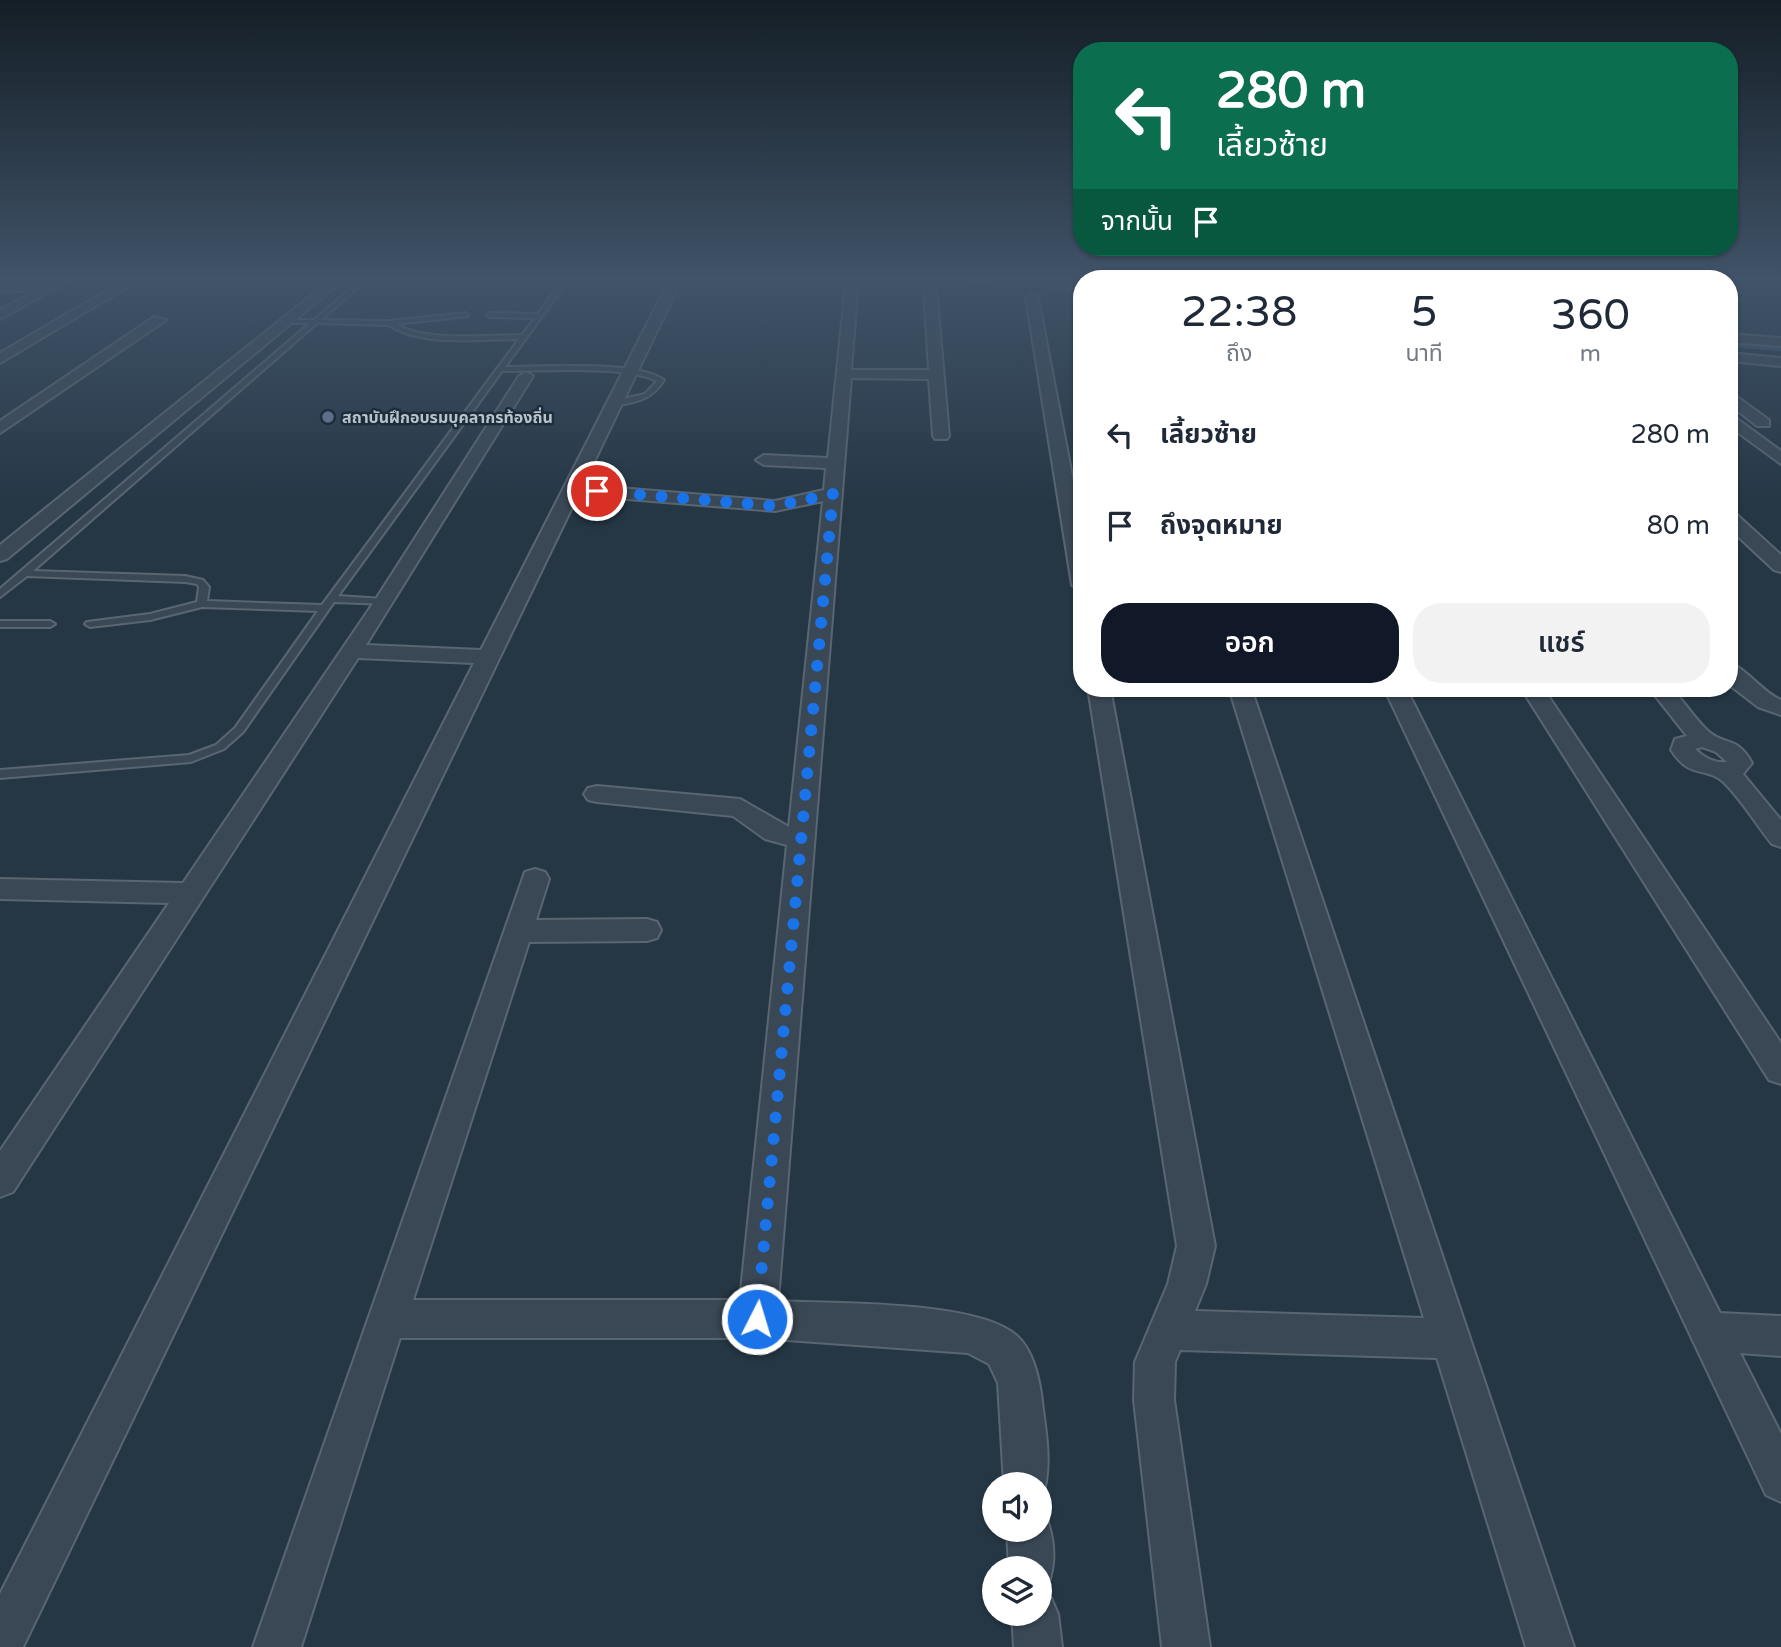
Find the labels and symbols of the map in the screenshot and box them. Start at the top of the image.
place label: สถาบันฝึกอบรมบุคลากรท้องถิ่น [342,407,553,428]
marker: สถาบันฝึกอบรมบุคลากรท้องถิ่น [320,409,336,425]
pin [567,461,627,521]
position arrow [720,1282,794,1356]

